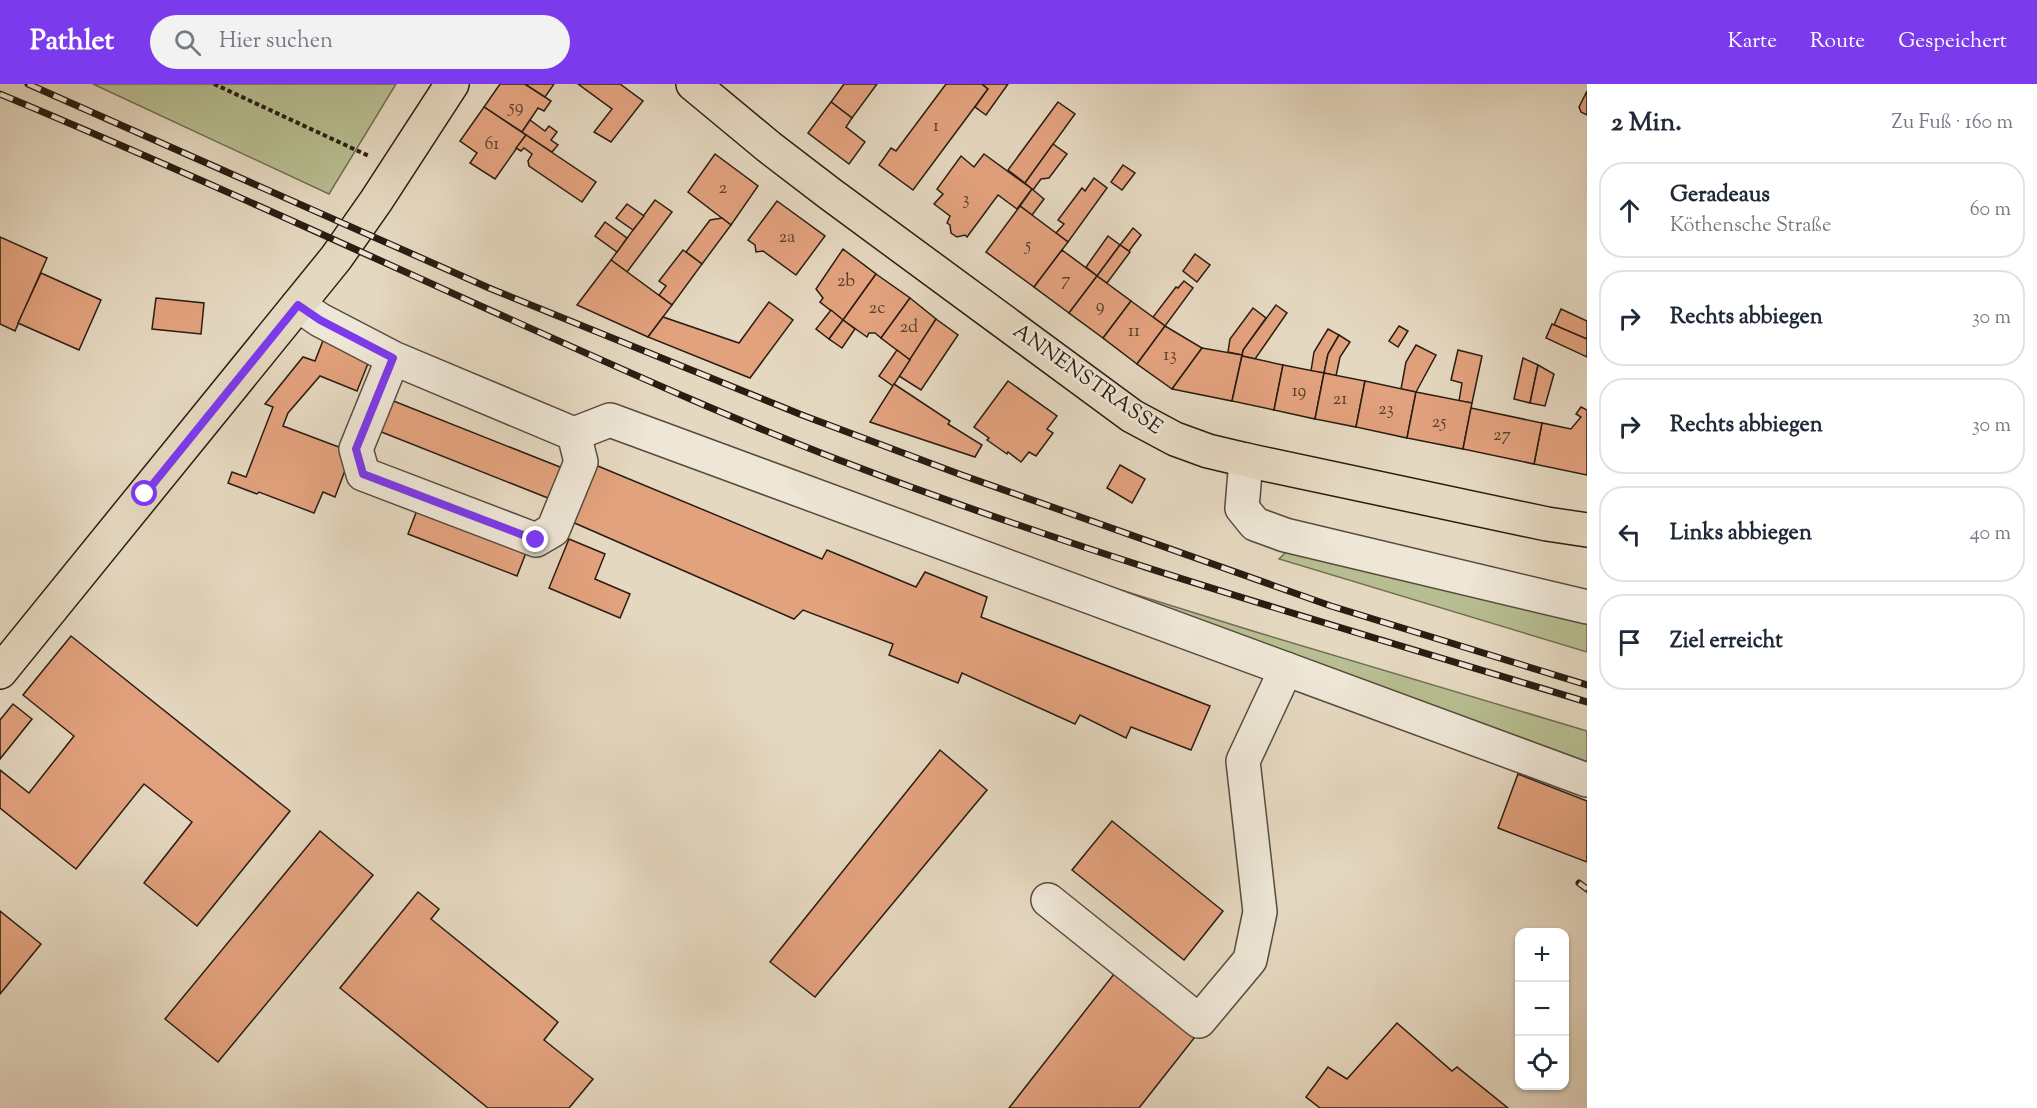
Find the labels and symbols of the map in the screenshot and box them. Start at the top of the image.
house number: 59 [508,95,524,121]
house number: 1 [933,114,939,140]
house number: 61 [485,132,499,158]
house number: 2 [719,176,728,202]
house number: 3 [962,187,970,213]
house number: 2a [779,225,795,251]
house number: 5 [1024,233,1031,259]
house number: 7 [1061,268,1071,294]
house number: 2b [837,269,855,295]
house number: 9 [1096,294,1105,320]
house number: 2c [869,296,885,322]
house number: 2d [900,315,918,341]
street label: ANNENSTRASSE [1006,317,1168,443]
house number: 11 [1128,319,1140,345]
house number: 13 [1163,343,1177,369]
house number: 19 [1292,379,1307,405]
house number: 21 [1333,387,1347,413]
house number: 23 [1378,397,1394,423]
house number: 25 [1432,410,1446,436]
house number: 27 [1493,423,1511,449]
route start [131,480,157,506]
route end [522,526,548,552]

